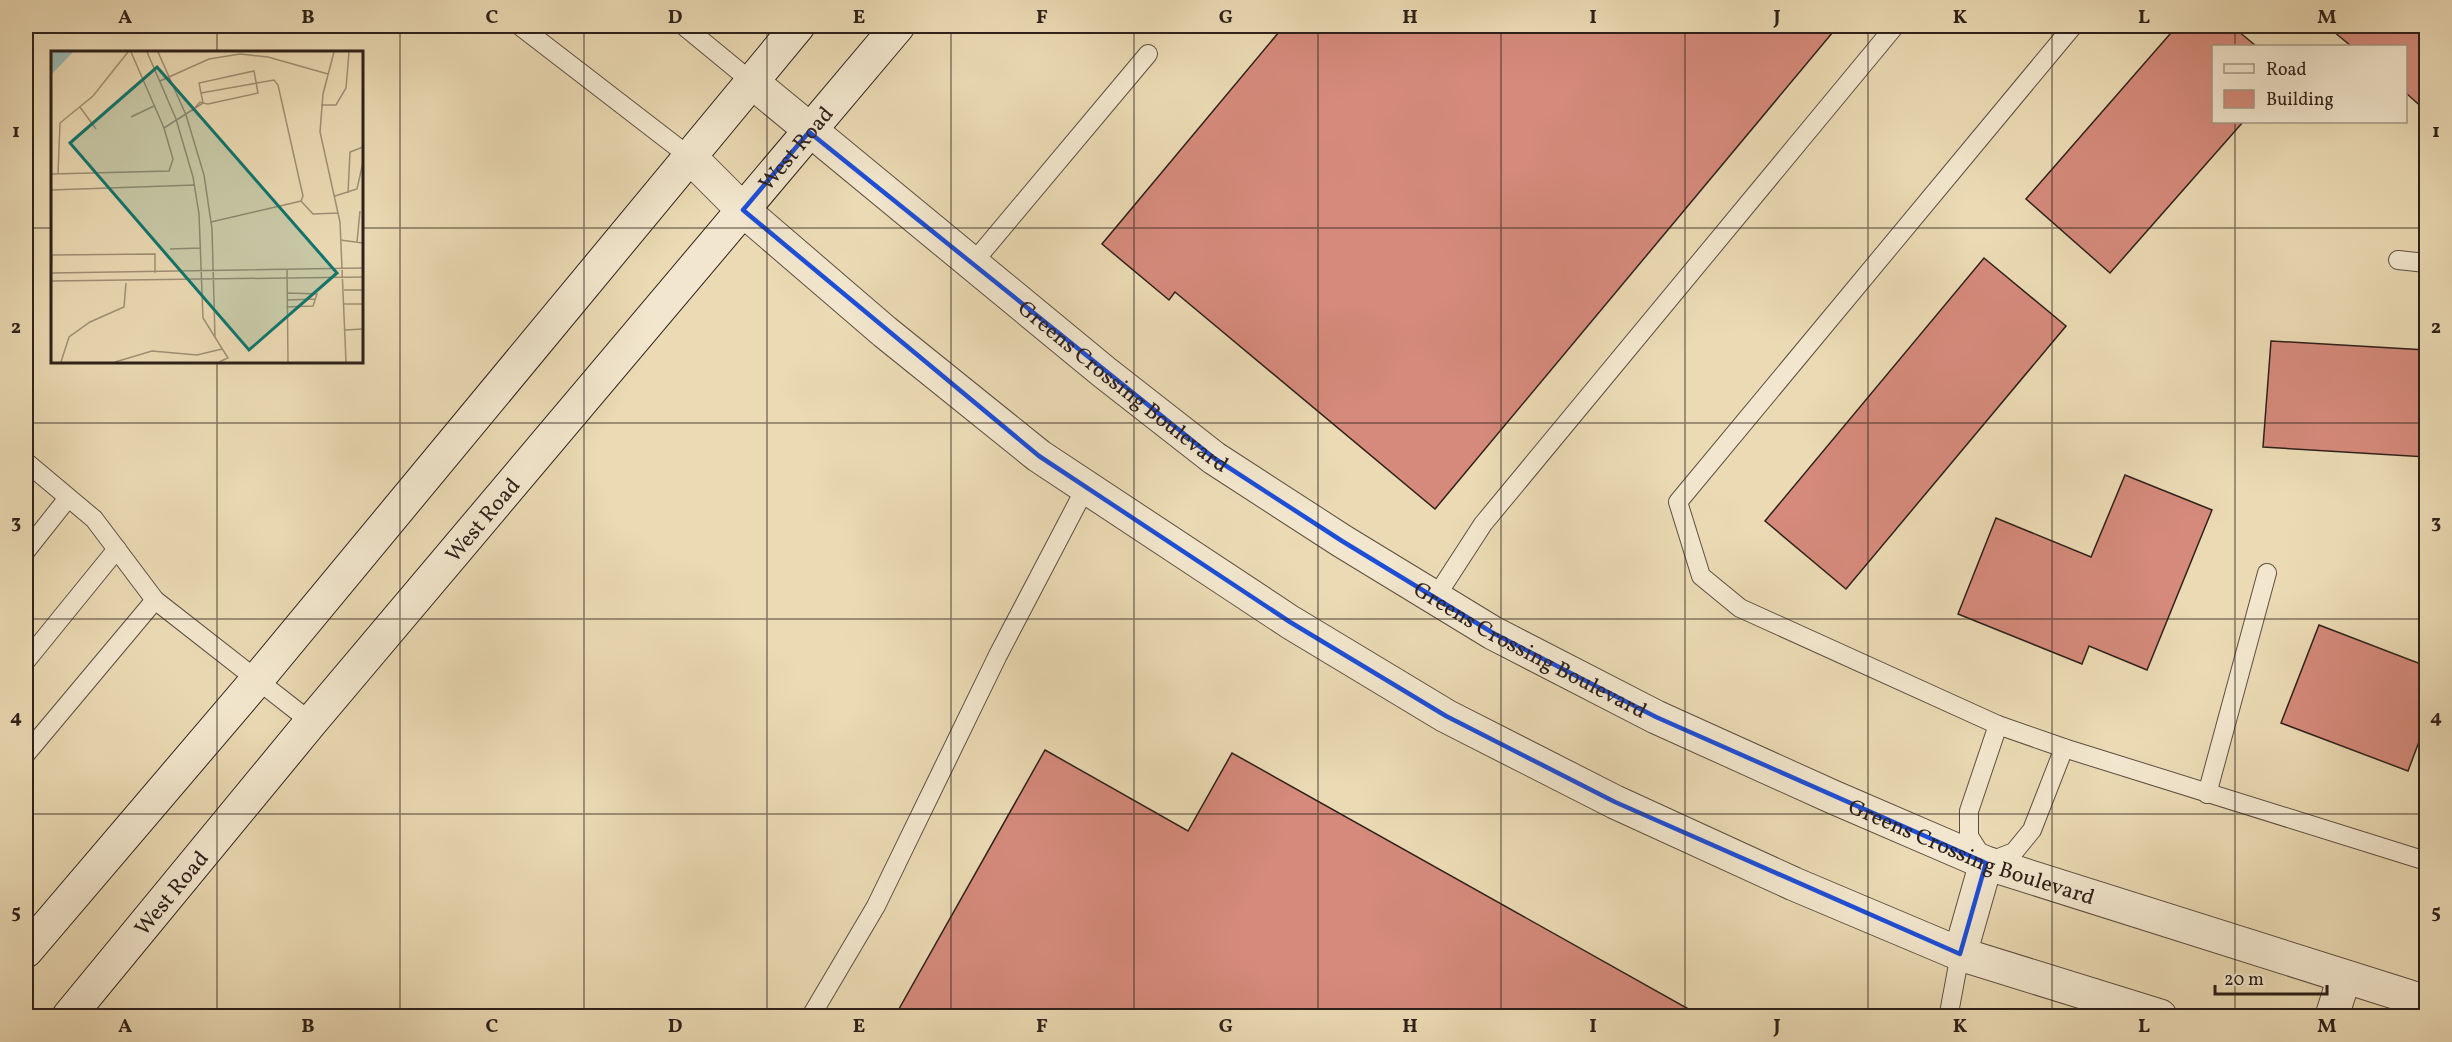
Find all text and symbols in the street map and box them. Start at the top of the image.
text: A [118,4,132,32]
text: B [301,4,315,32]
text: C [486,4,499,32]
text: D [668,4,682,32]
text: E [853,4,865,32]
text: F [1036,4,1048,32]
text: G [1219,4,1233,32]
text: H [1402,4,1418,32]
text: I [1589,4,1597,32]
text: J [1772,4,1781,32]
text: K [1953,4,1968,32]
text: L [2138,4,2150,32]
text: M [2317,4,2337,32]
legend [2212,45,2407,123]
inset map [51,51,363,363]
text: Road [2266,58,2307,83]
text: Building [2266,88,2334,113]
street label: West Road [752,100,842,198]
text: 1 [12,118,20,146]
text: 1 [2432,118,2440,146]
street label: Greens Crossing Boulevard [1010,294,1234,481]
text: 2 [11,314,21,342]
text: 2 [2431,314,2441,342]
street label: West Road [439,472,529,570]
text: 3 [11,509,21,537]
text: 3 [2431,509,2441,537]
street label: Greens Crossing Boulevard [1407,575,1652,728]
text: 4 [10,704,22,732]
text: 4 [2430,704,2442,732]
street label: Greens Crossing Boulevard [1843,792,2098,914]
street label: West Road [128,845,217,943]
text: 5 [11,899,21,927]
text: 5 [2431,899,2441,927]
scale bar [2215,958,2328,996]
text: 20 m [2224,968,2264,993]
text: A [118,1013,132,1041]
text: B [301,1013,315,1041]
text: C [486,1013,499,1041]
text: D [668,1013,682,1041]
text: E [853,1013,865,1041]
text: F [1036,1013,1048,1041]
text: G [1219,1013,1233,1041]
text: H [1402,1013,1418,1041]
text: I [1589,1013,1597,1041]
text: J [1772,1013,1781,1041]
text: K [1953,1013,1968,1041]
text: L [2138,1013,2150,1041]
text: M [2317,1013,2337,1041]

